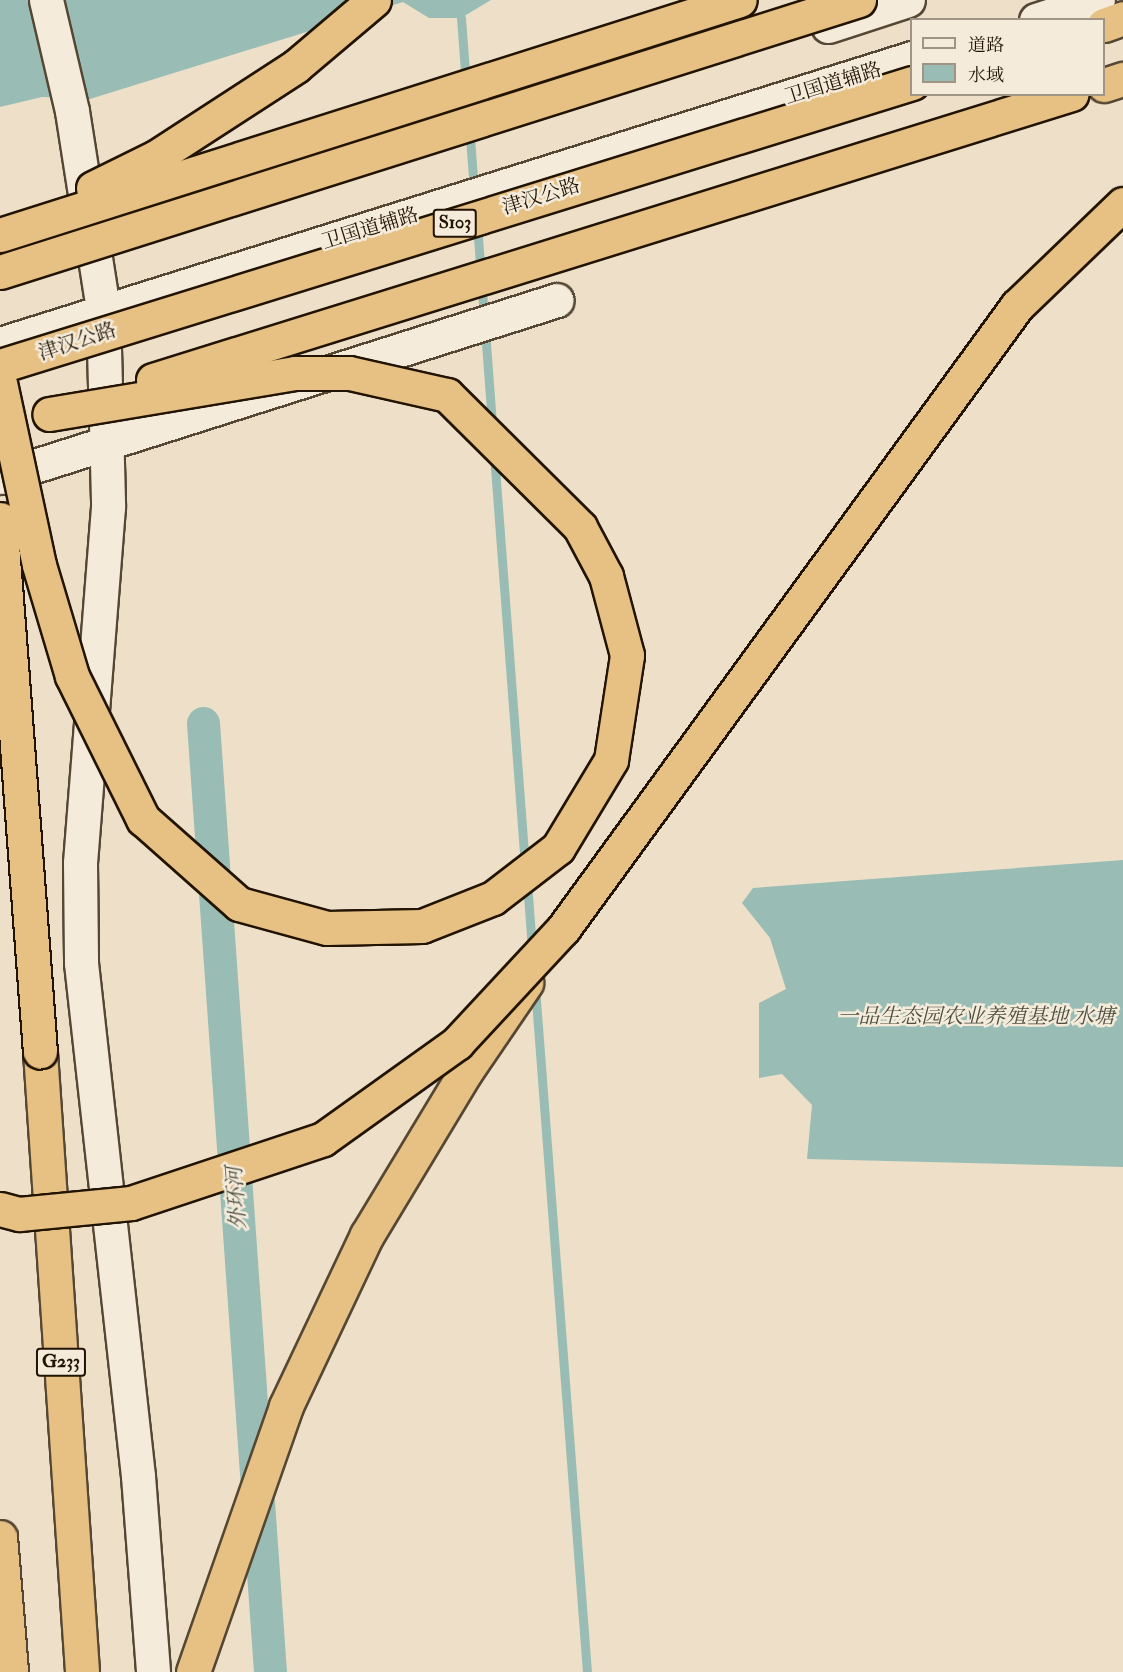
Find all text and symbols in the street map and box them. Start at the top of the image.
legend [910,18,1105,96]
text: 道路 [968,34,1004,57]
street label: 卫国道辅路 [782,57,884,109]
text: 水域 [968,64,1004,87]
street label: 津汉公路 [499,173,583,219]
street label: 卫国道辅路 [319,202,421,254]
road number: S103 [432,208,478,238]
street label: 津汉公路 [35,317,119,365]
water label: 一品生态园农业养殖基地 水塘 [837,1004,1115,1030]
water label: 外环河 [222,1166,252,1230]
road number: G233 [36,1347,86,1377]

